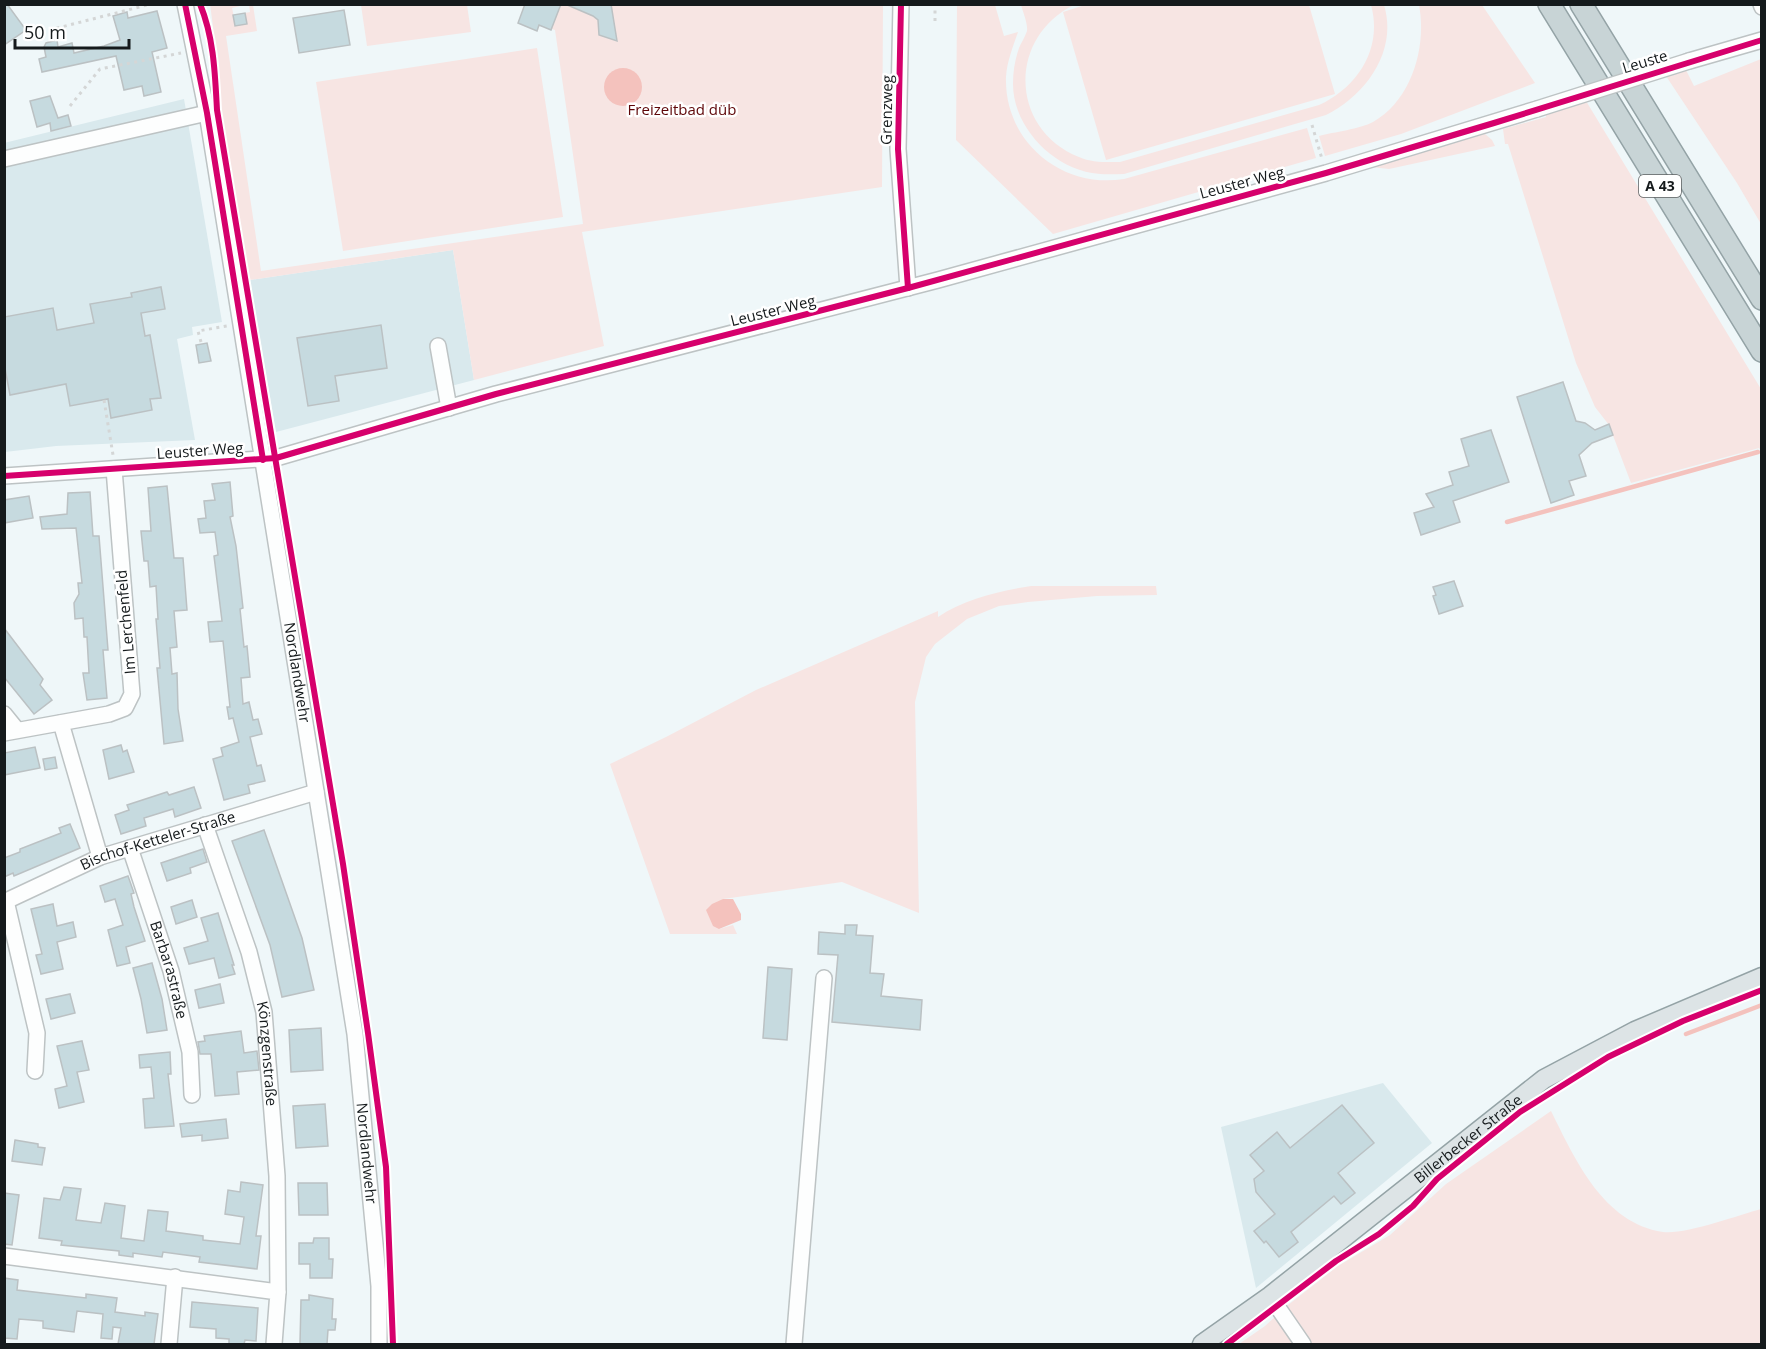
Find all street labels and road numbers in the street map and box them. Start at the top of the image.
street label: Leuste [1620,45,1670,77]
street label: Grenzweg [875,75,897,145]
street label: Leuster Weg [1197,161,1286,203]
road number: A 43 [1639,175,1681,197]
street label: Leuster Weg [728,290,817,330]
street label: Leuster Weg [156,437,244,463]
street label: Im Lerchenfeld [110,569,140,675]
street label: Nordlandwehr [280,621,316,724]
street label: Bischof-Ketteler-Straße [76,806,237,874]
street label: Barbarastraße [146,918,193,1021]
street label: Könzgenstraße [253,999,282,1107]
street label: Billerbecker Straße [1409,1089,1526,1187]
street label: Nordlandwehr [353,1102,382,1205]

